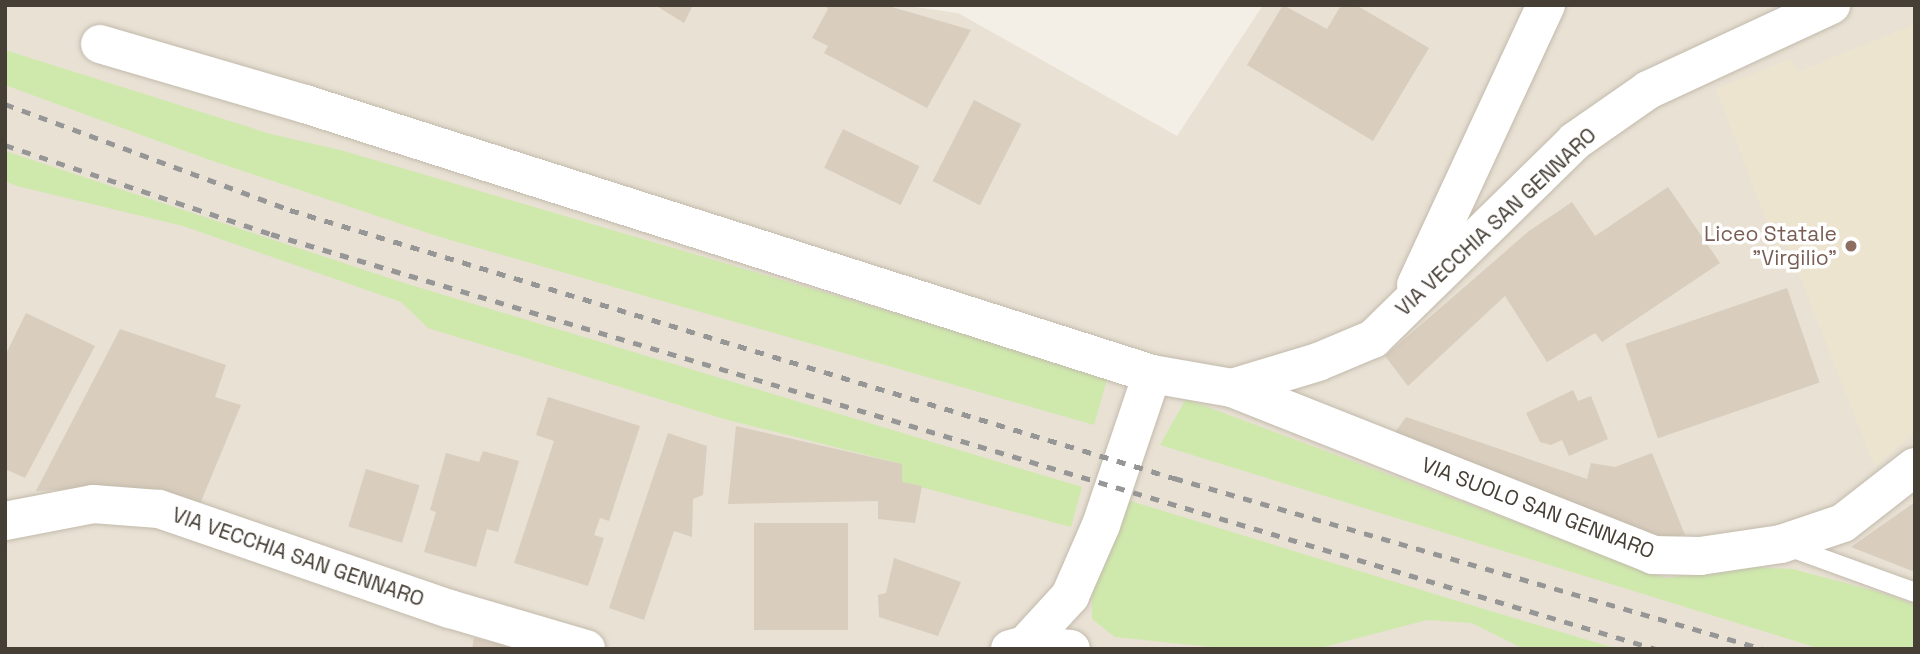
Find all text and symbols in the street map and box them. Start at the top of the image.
street label: VIA VECCHIA SAN GENNARO [1390,122,1602,322]
place label: Liceo Statale "Virgilio" [1704,221,1837,271]
marker: Liceo Statale "Virgilio" [1843,238,1859,254]
street label: VIA SUOLO SAN GENNARO [1418,452,1658,564]
street label: VIA VECCHIA SAN GENNARO [168,502,428,612]

